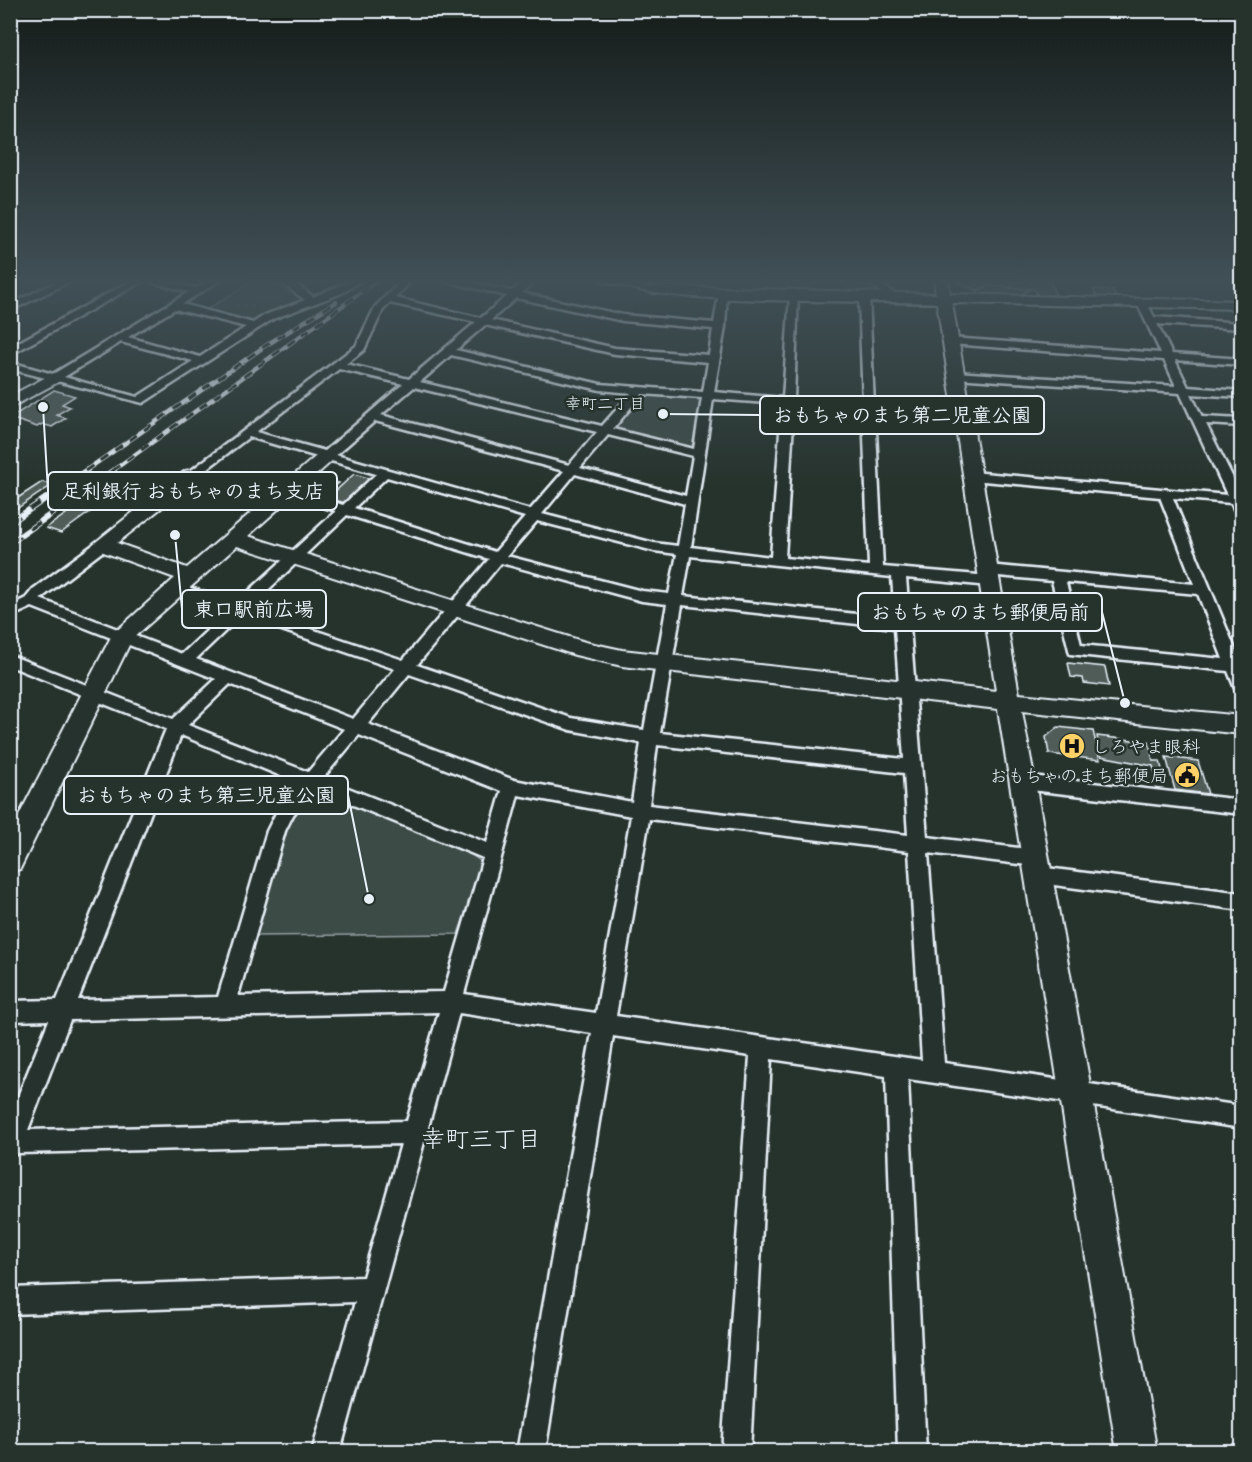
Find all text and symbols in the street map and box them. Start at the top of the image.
district label: 幸町二丁目 [565,393,645,413]
callout: おもちゃのまち第二児童公園 [760,396,1044,434]
text: おもちゃのまち第二児童公園 [773,402,1031,427]
callout: 足利銀行 おもちゃのまち支店 [48,472,337,510]
text: 足利銀行 おもちゃのまち支店 [61,478,325,503]
callout: 東口駅前広場 [182,590,326,628]
callout: おもちゃのまち郵便局前 [858,593,1102,631]
text: 東口駅前広場 [194,596,314,621]
text: おもちゃのまち郵便局前 [871,599,1089,624]
hospital icon: しろやま眼科 [1057,731,1087,761]
place label: しろやま眼科 [1092,735,1200,758]
public building icon: おもちゃのまち郵便局 [1172,760,1202,790]
place label: おもちゃのまち郵便局 [989,764,1168,787]
callout: おもちゃのまち第三児童公園 [64,776,348,814]
text: おもちゃのまち第三児童公園 [77,782,335,807]
district label: 幸町三丁目 [421,1123,541,1153]

